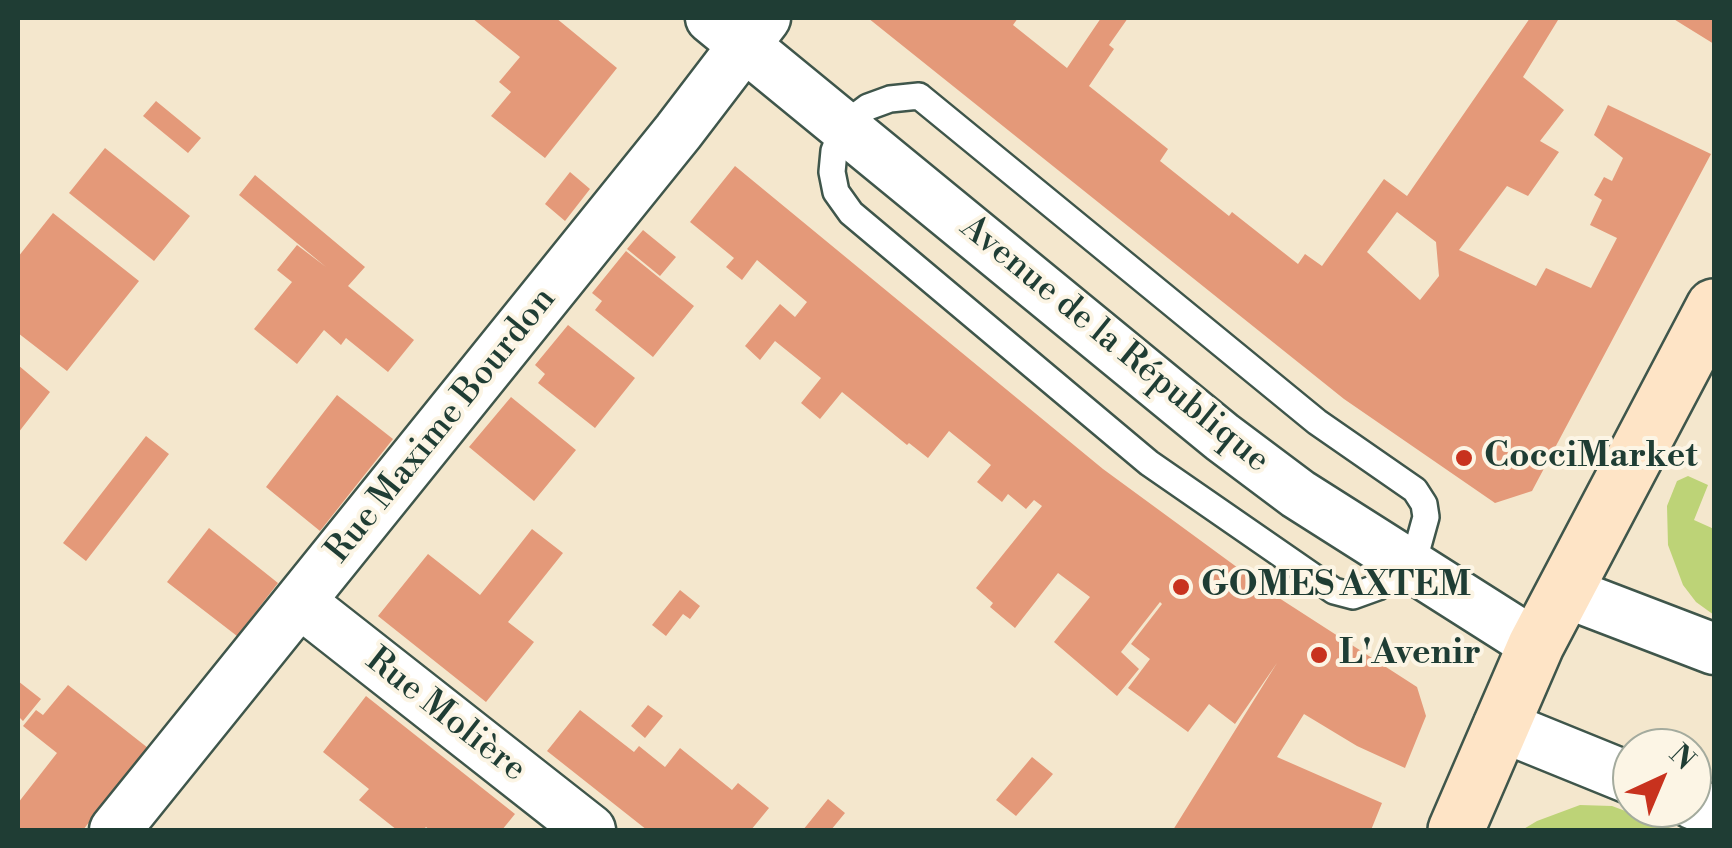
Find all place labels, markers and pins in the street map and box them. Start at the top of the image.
place label: CocciMarket [1484,437,1698,479]
marker: CocciMarket [1453,447,1475,469]
place label: GOMES AXTEM [1201,566,1471,608]
marker: GOMES AXTEM [1170,576,1192,598]
place label: L'Avenir [1339,634,1481,676]
marker: L'Avenir [1308,644,1330,666]

